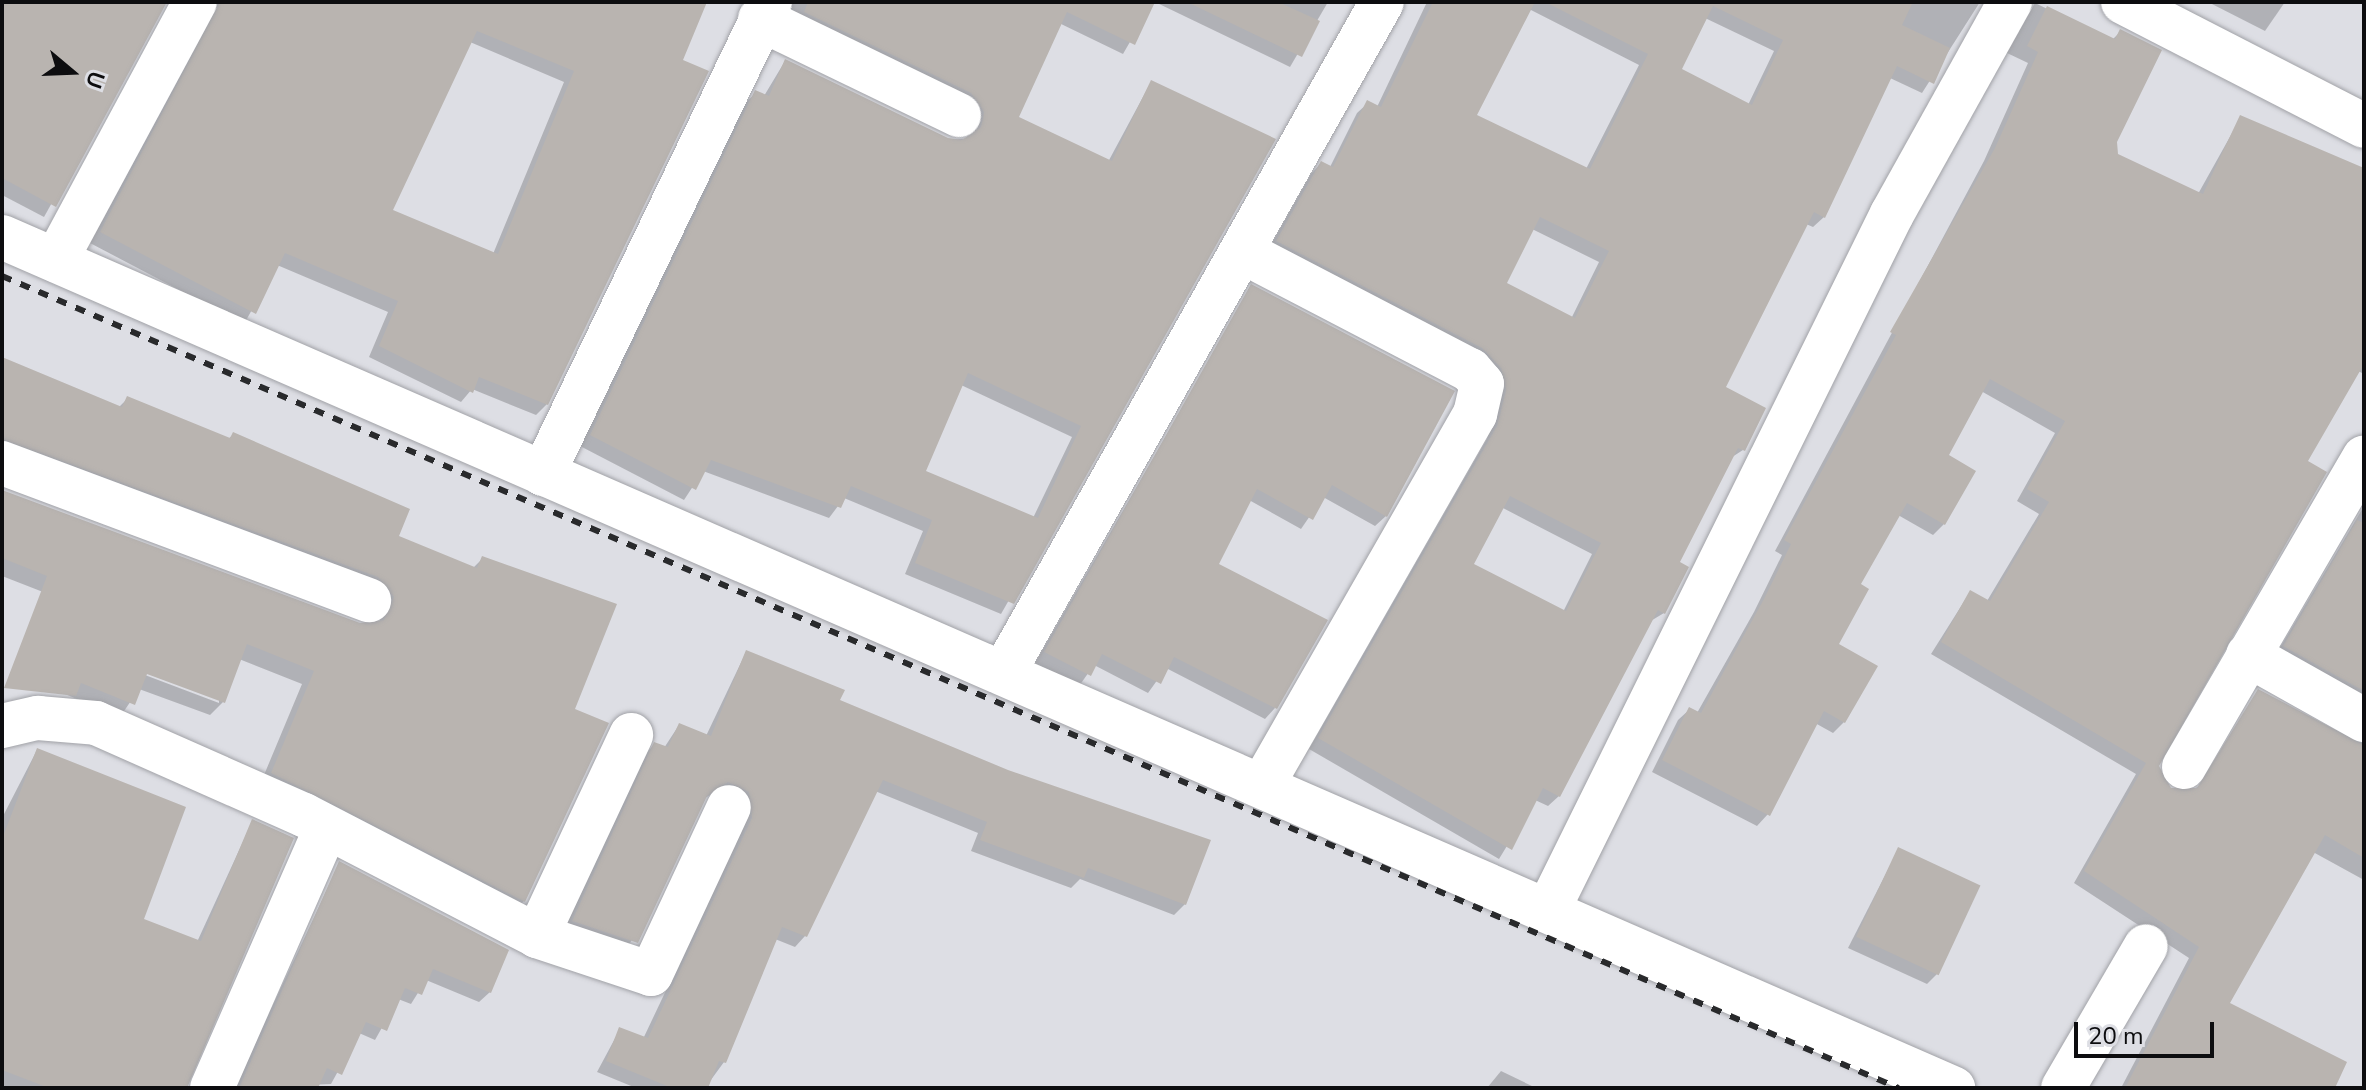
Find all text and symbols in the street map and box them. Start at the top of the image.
north arrow [32,32,112,112]
text: U [78,67,112,92]
scale bar [2078,1006,2218,1056]
text: 20 m [2088,1020,2144,1052]

